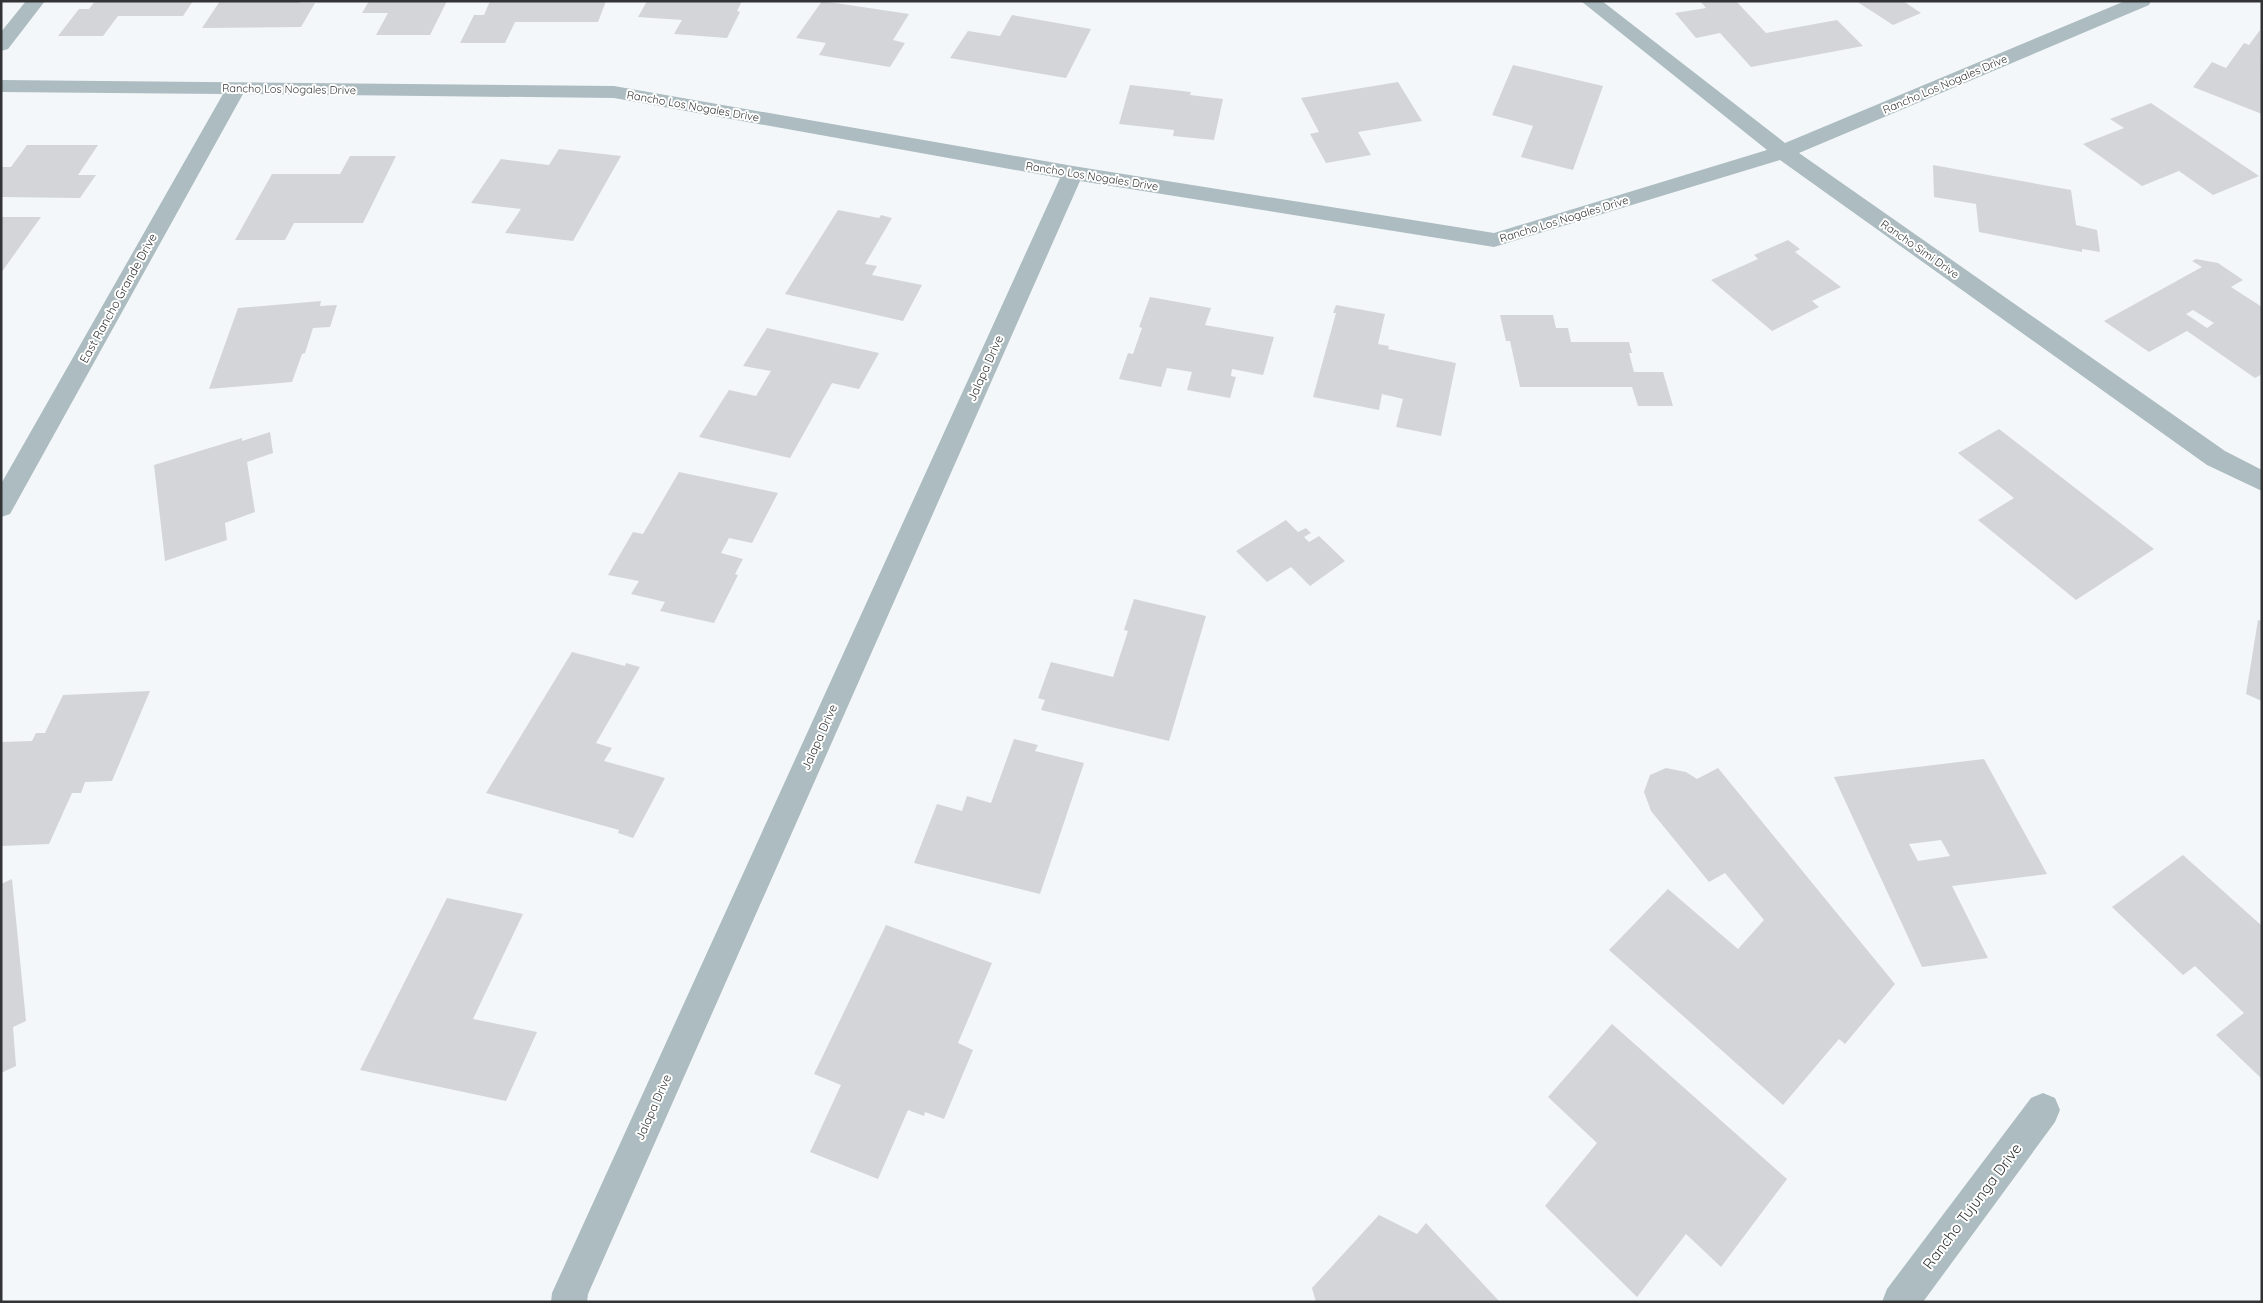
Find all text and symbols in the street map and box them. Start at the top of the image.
street label: Rancho Los Nogales Drive [1881,51,2009,117]
street label: Rancho Los Nogales Drive [222,81,356,97]
street label: Rancho Los Nogales Drive [626,87,760,125]
street label: Rancho Los Nogales Drive [1025,159,1159,193]
street label: Rancho Los Nogales Drive [1498,193,1630,245]
street label: Rancho Simi Drive [1878,217,1962,281]
street label: East Rancho Grande Drive [76,230,160,366]
street label: Jalapa Drive [964,332,1006,403]
street label: Jalapa Drive [798,701,840,772]
street label: Jalapa Drive [632,1071,674,1142]
street label: Rancho Tujunga Drive [1918,1139,2026,1273]

